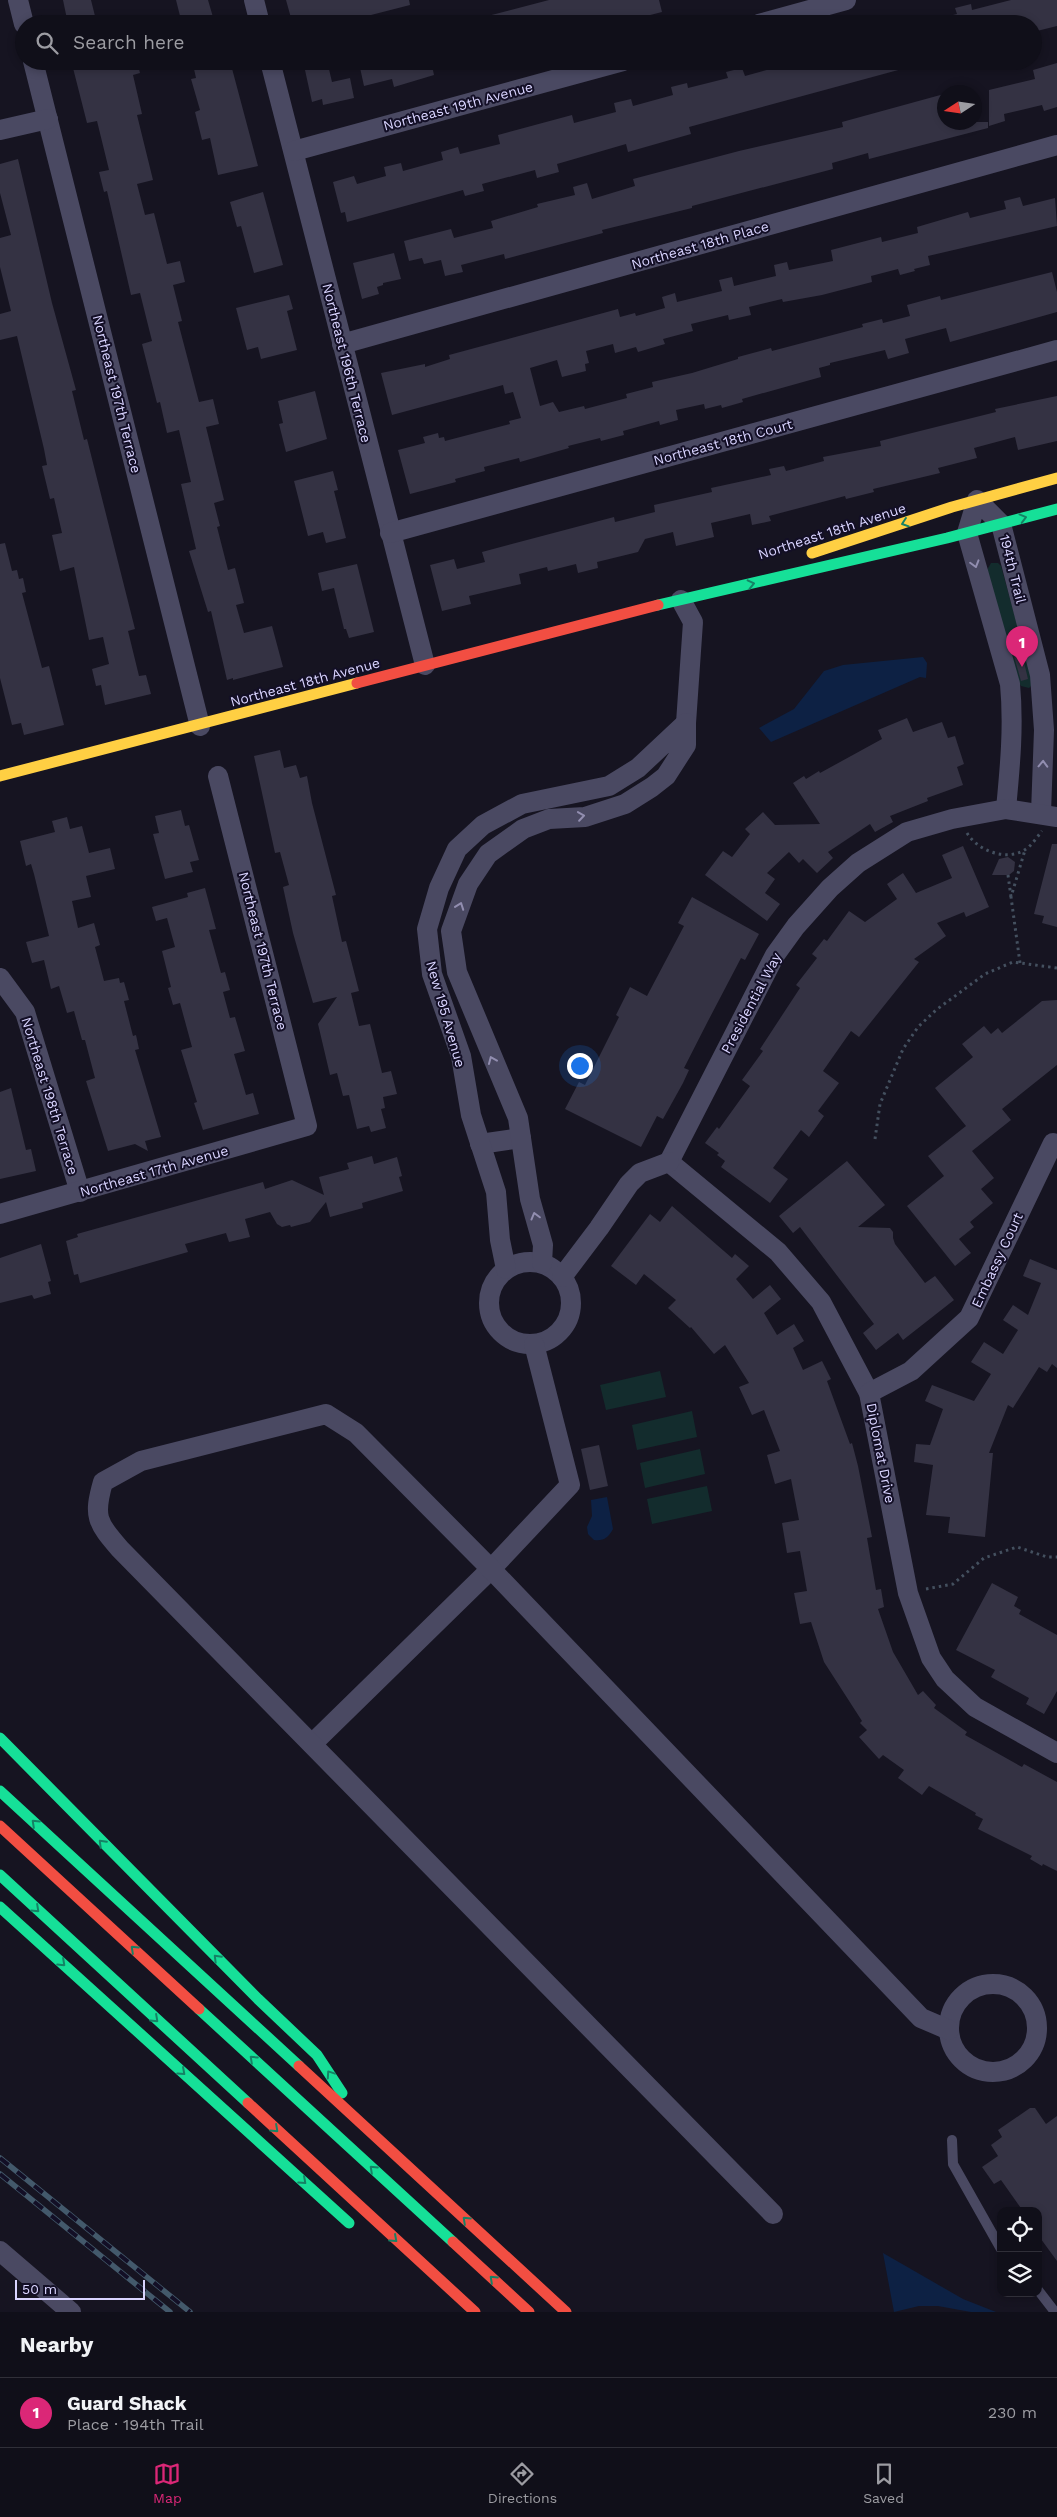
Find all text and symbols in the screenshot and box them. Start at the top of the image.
search box [15,15,1042,70]
icon: search [33,29,61,57]
text: Search here [73,31,184,54]
street label: Northeast 19th Avenue [381,78,535,134]
north arrow [937,85,982,130]
street label: Northeast 18th Place [629,218,771,272]
street label: Northeast 196th Terrace [319,282,375,444]
street label: Northeast 197th Terrace [90,313,144,475]
street label: Northeast 18th Court [652,416,794,468]
street label: Northeast 18th Avenue [756,500,908,562]
one-way arrow [1018,514,1026,524]
one-way arrow [902,517,910,527]
street label: 194th Trail [997,533,1029,606]
one-way arrow [970,559,980,567]
one-way arrow [746,579,755,590]
pin: 1 [1006,626,1038,667]
street label: Northeast 18th Avenue [228,654,382,710]
one-way arrow [1037,760,1048,768]
one-way arrow [576,812,585,822]
street label: Northeast 197th Terrace [236,870,290,1032]
one-way arrow [454,903,464,911]
street label: Presidential Way [718,949,785,1056]
street label: New 195 Avenue [423,959,469,1069]
street label: Northeast 198th Terrace [18,1015,82,1177]
your location [567,1053,593,1079]
one-way arrow [488,1056,499,1065]
street label: Northeast 17th Avenue [78,1142,230,1200]
street label: Embassy Court [968,1210,1026,1310]
one-way arrow [530,1212,540,1220]
street label: Diplomat Drive [863,1402,899,1504]
one-way arrow [32,1820,41,1829]
one-way arrow [99,1840,108,1849]
one-way arrow [30,1903,39,1912]
one-way arrow [130,1946,139,1955]
one-way arrow [214,1955,223,1964]
one-way arrow [56,1957,65,1966]
one-way arrow [150,2013,159,2022]
one-way arrow [250,2056,259,2065]
one-way arrow [176,2067,185,2076]
one-way arrow [327,2070,336,2080]
one-way arrow [269,2123,278,2132]
one-way arrow [370,2166,379,2175]
one-way arrow [297,2175,306,2184]
map controls [997,2207,1042,2297]
button: locate [997,2207,1042,2252]
one-way arrow [462,2217,471,2226]
one-way arrow [389,2233,398,2242]
button: layers [997,2252,1042,2297]
one-way arrow [489,2276,498,2285]
scale bar [15,2277,145,2300]
text: 50 m [22,2281,57,2297]
text: Nearby [20,2332,93,2357]
text: Guard Shack [67,2392,186,2415]
text: 1 [33,2403,39,2422]
text: 230 m [988,2403,1037,2422]
text: Place · 194th Trail [67,2415,204,2434]
tab: Map [153,2460,182,2506]
tab: Directions [488,2460,557,2506]
tab: Saved [863,2460,904,2506]

